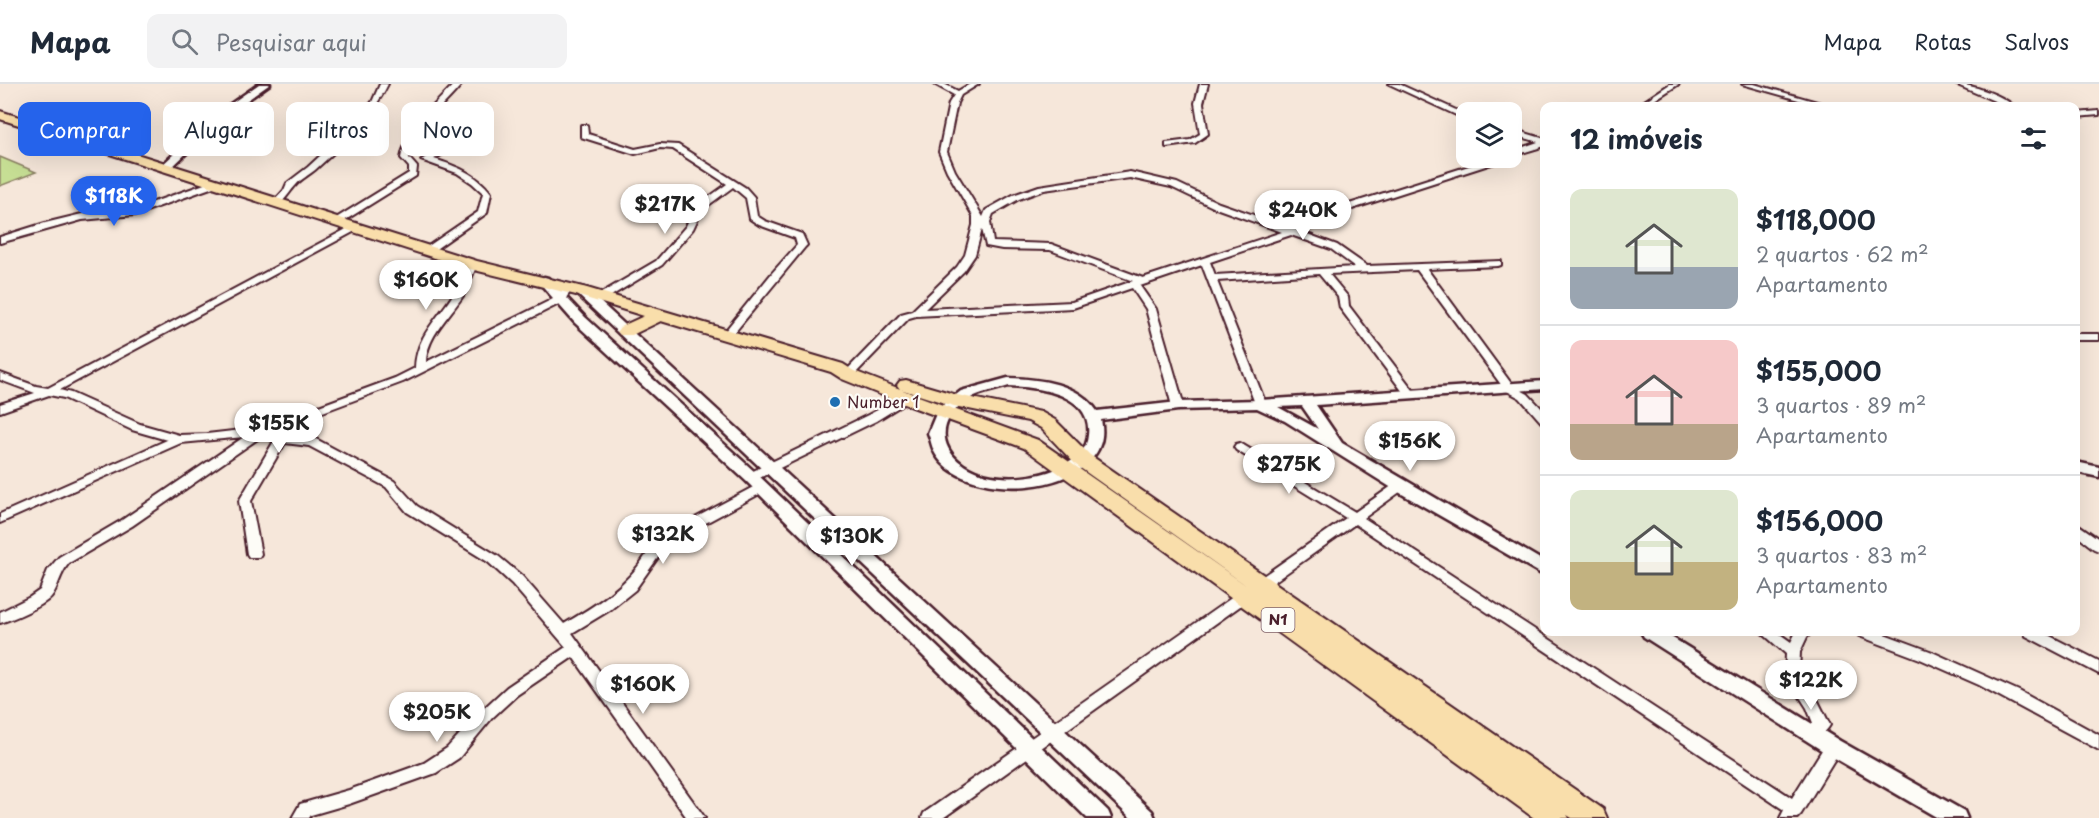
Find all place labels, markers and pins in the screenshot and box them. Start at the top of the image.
pin: $118K [72,176,156,227]
pin: $217K [623,184,707,235]
pin: $240K [1261,190,1345,241]
pin: $160K [384,260,468,311]
place label: Number 1 [847,389,920,413]
marker: Number 1 [828,395,842,409]
pin: $155K [237,403,321,454]
pin: $156K [1368,421,1452,472]
pin: $275K [1247,444,1331,495]
pin: $132K [621,514,705,565]
pin: $130K [810,516,894,567]
pin: $122K [1769,660,1853,711]
pin: $160K [601,664,685,715]
pin: $205K [395,692,479,743]

